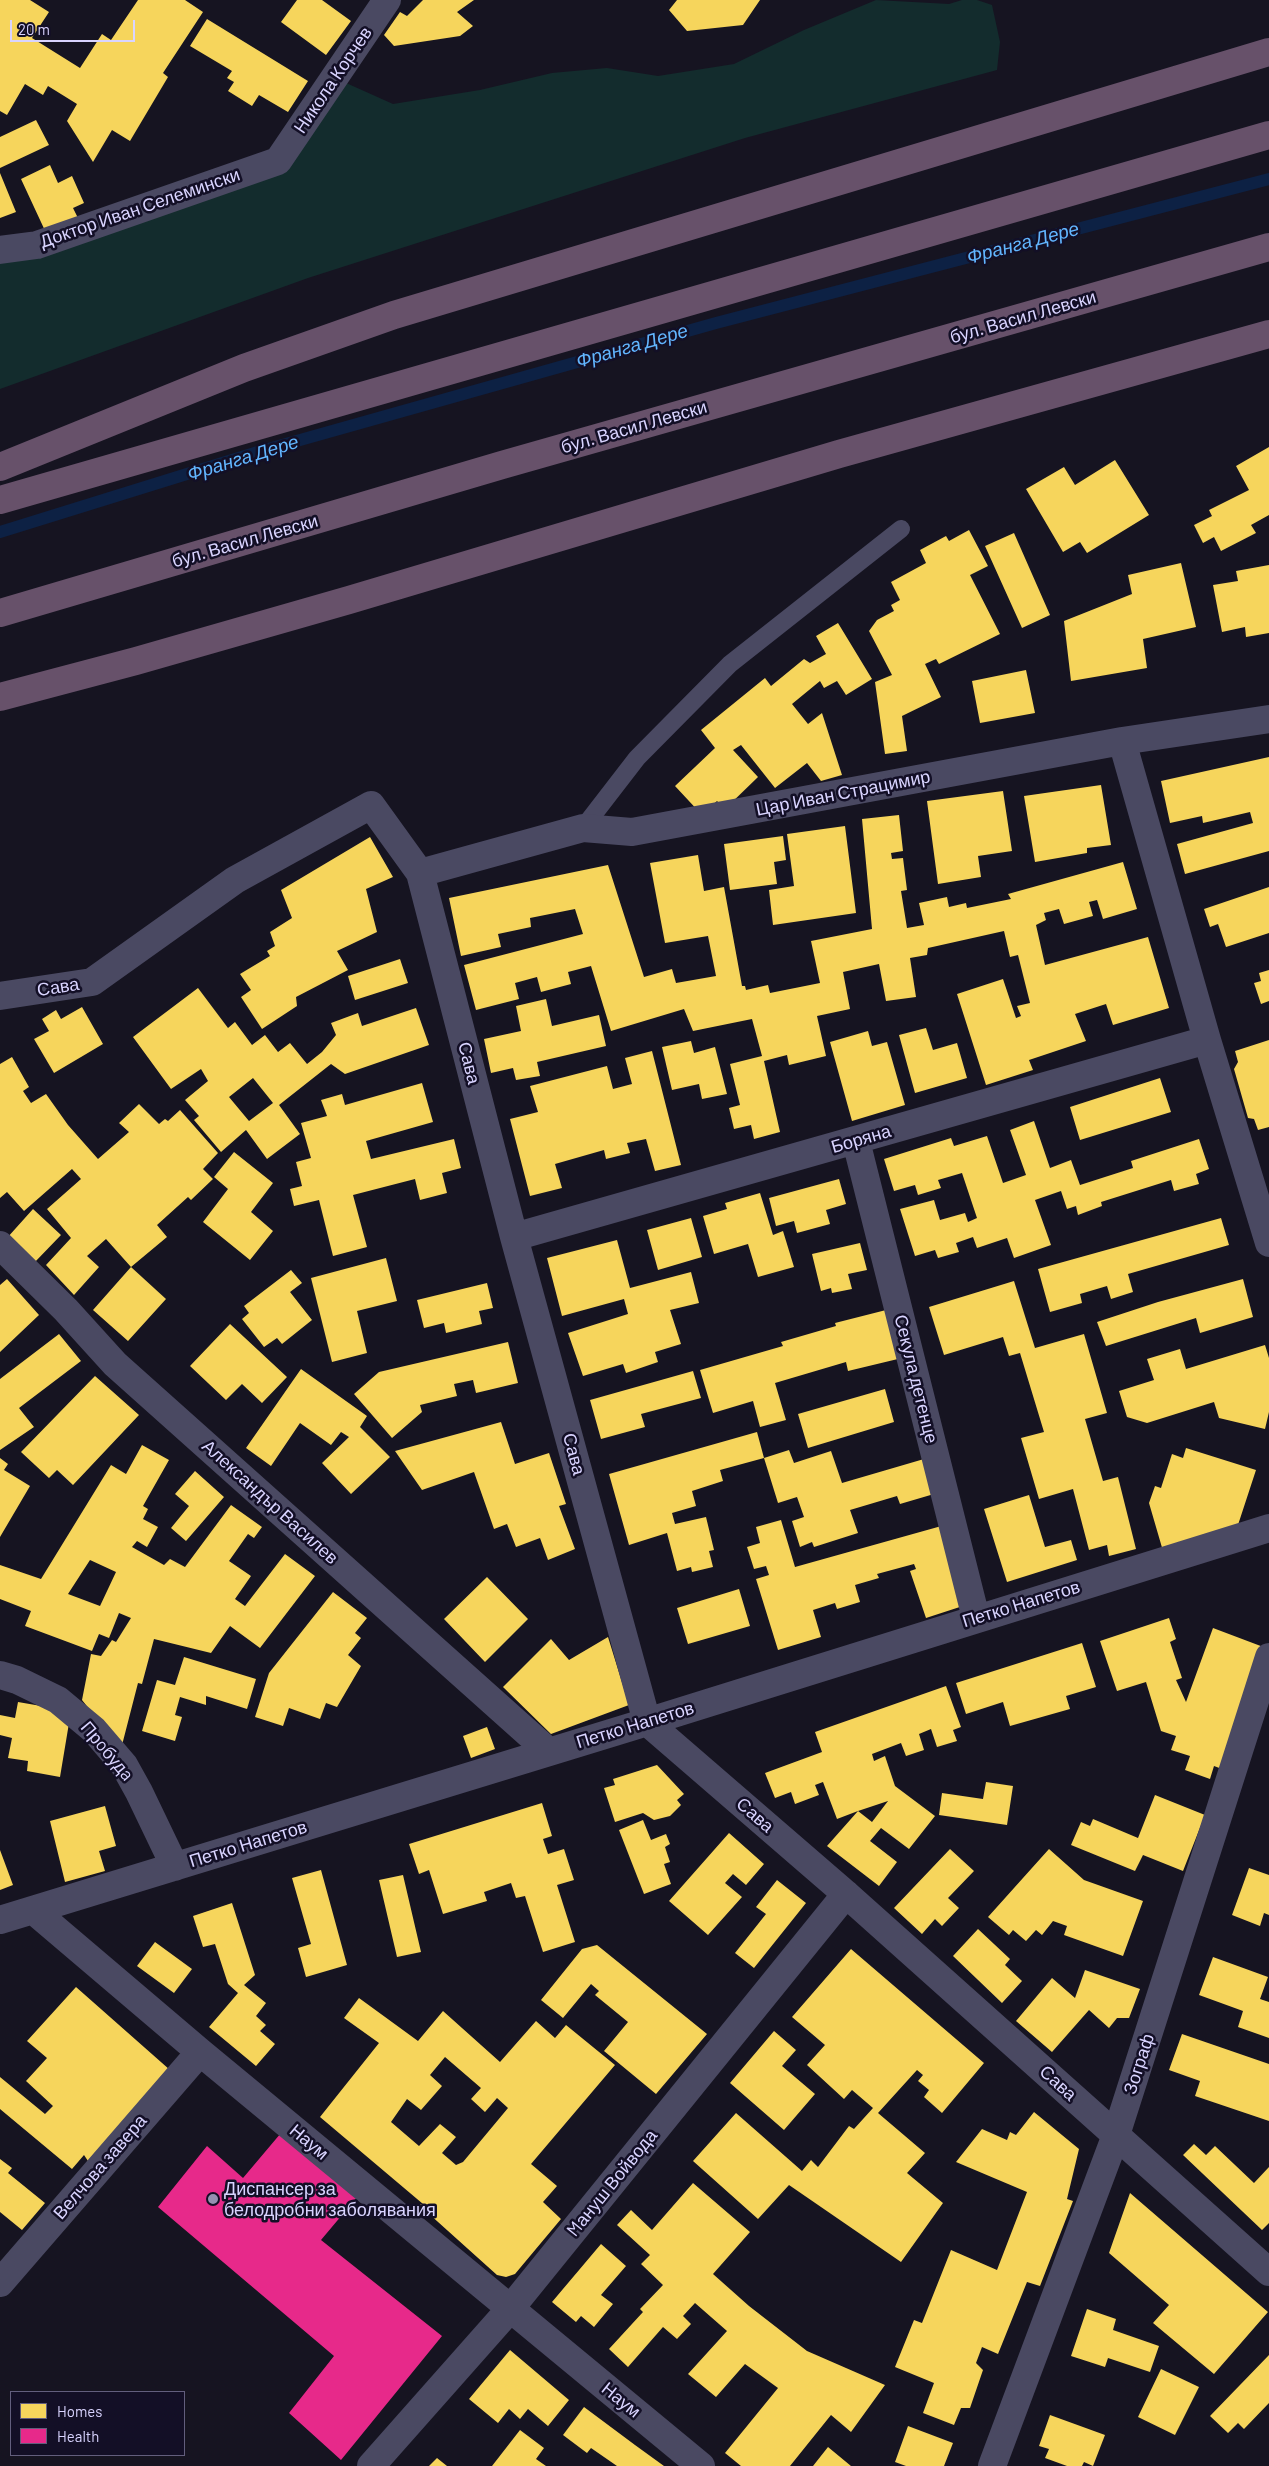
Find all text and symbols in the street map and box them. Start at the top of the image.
scale bar [12,10,138,42]
text: 20 m [18,20,50,38]
street label: Никола Корчев [289,23,377,137]
street label: Доктор Иван Селемински [37,164,243,252]
water label: Франга Дере [964,217,1082,269]
street label: бул. Васил Левски [947,286,1099,348]
water label: Франга Дере [573,319,691,373]
street label: бул. Васил Левски [558,396,710,458]
water label: Франга Дере [185,430,301,486]
street label: бул. Васил Левски [169,510,321,572]
street label: Цар Иван Страцимир [754,765,932,821]
street label: Сава [35,973,81,1001]
street label: Сава [453,1040,485,1086]
street label: Боряна [829,1120,893,1158]
street label: Секула детенце [890,1312,942,1446]
street label: Сава [558,1431,590,1477]
street label: Александър Василев [198,1435,342,1569]
street label: Петко Напетов [959,1576,1083,1632]
street label: Петко Напетов [573,1697,697,1753]
street label: Прoбудa [76,1717,138,1785]
street label: Сава [732,1793,778,1837]
street label: Петко Напетов [186,1816,310,1872]
street label: Зограф [1119,2031,1159,2097]
street label: Сава [1035,2061,1081,2105]
street label: Велчова завера [49,2110,151,2224]
street label: Наум [285,2120,333,2164]
street label: Mануш Войвода [562,2125,662,2241]
place label: Диспансер за белодробни заболявания [224,2178,436,2220]
marker: Диспансер за белодробни заболявания [206,2192,220,2206]
street label: Наум [597,2378,645,2422]
legend [10,2391,185,2456]
text: Homes [57,2402,102,2420]
text: Health [57,2427,99,2445]

